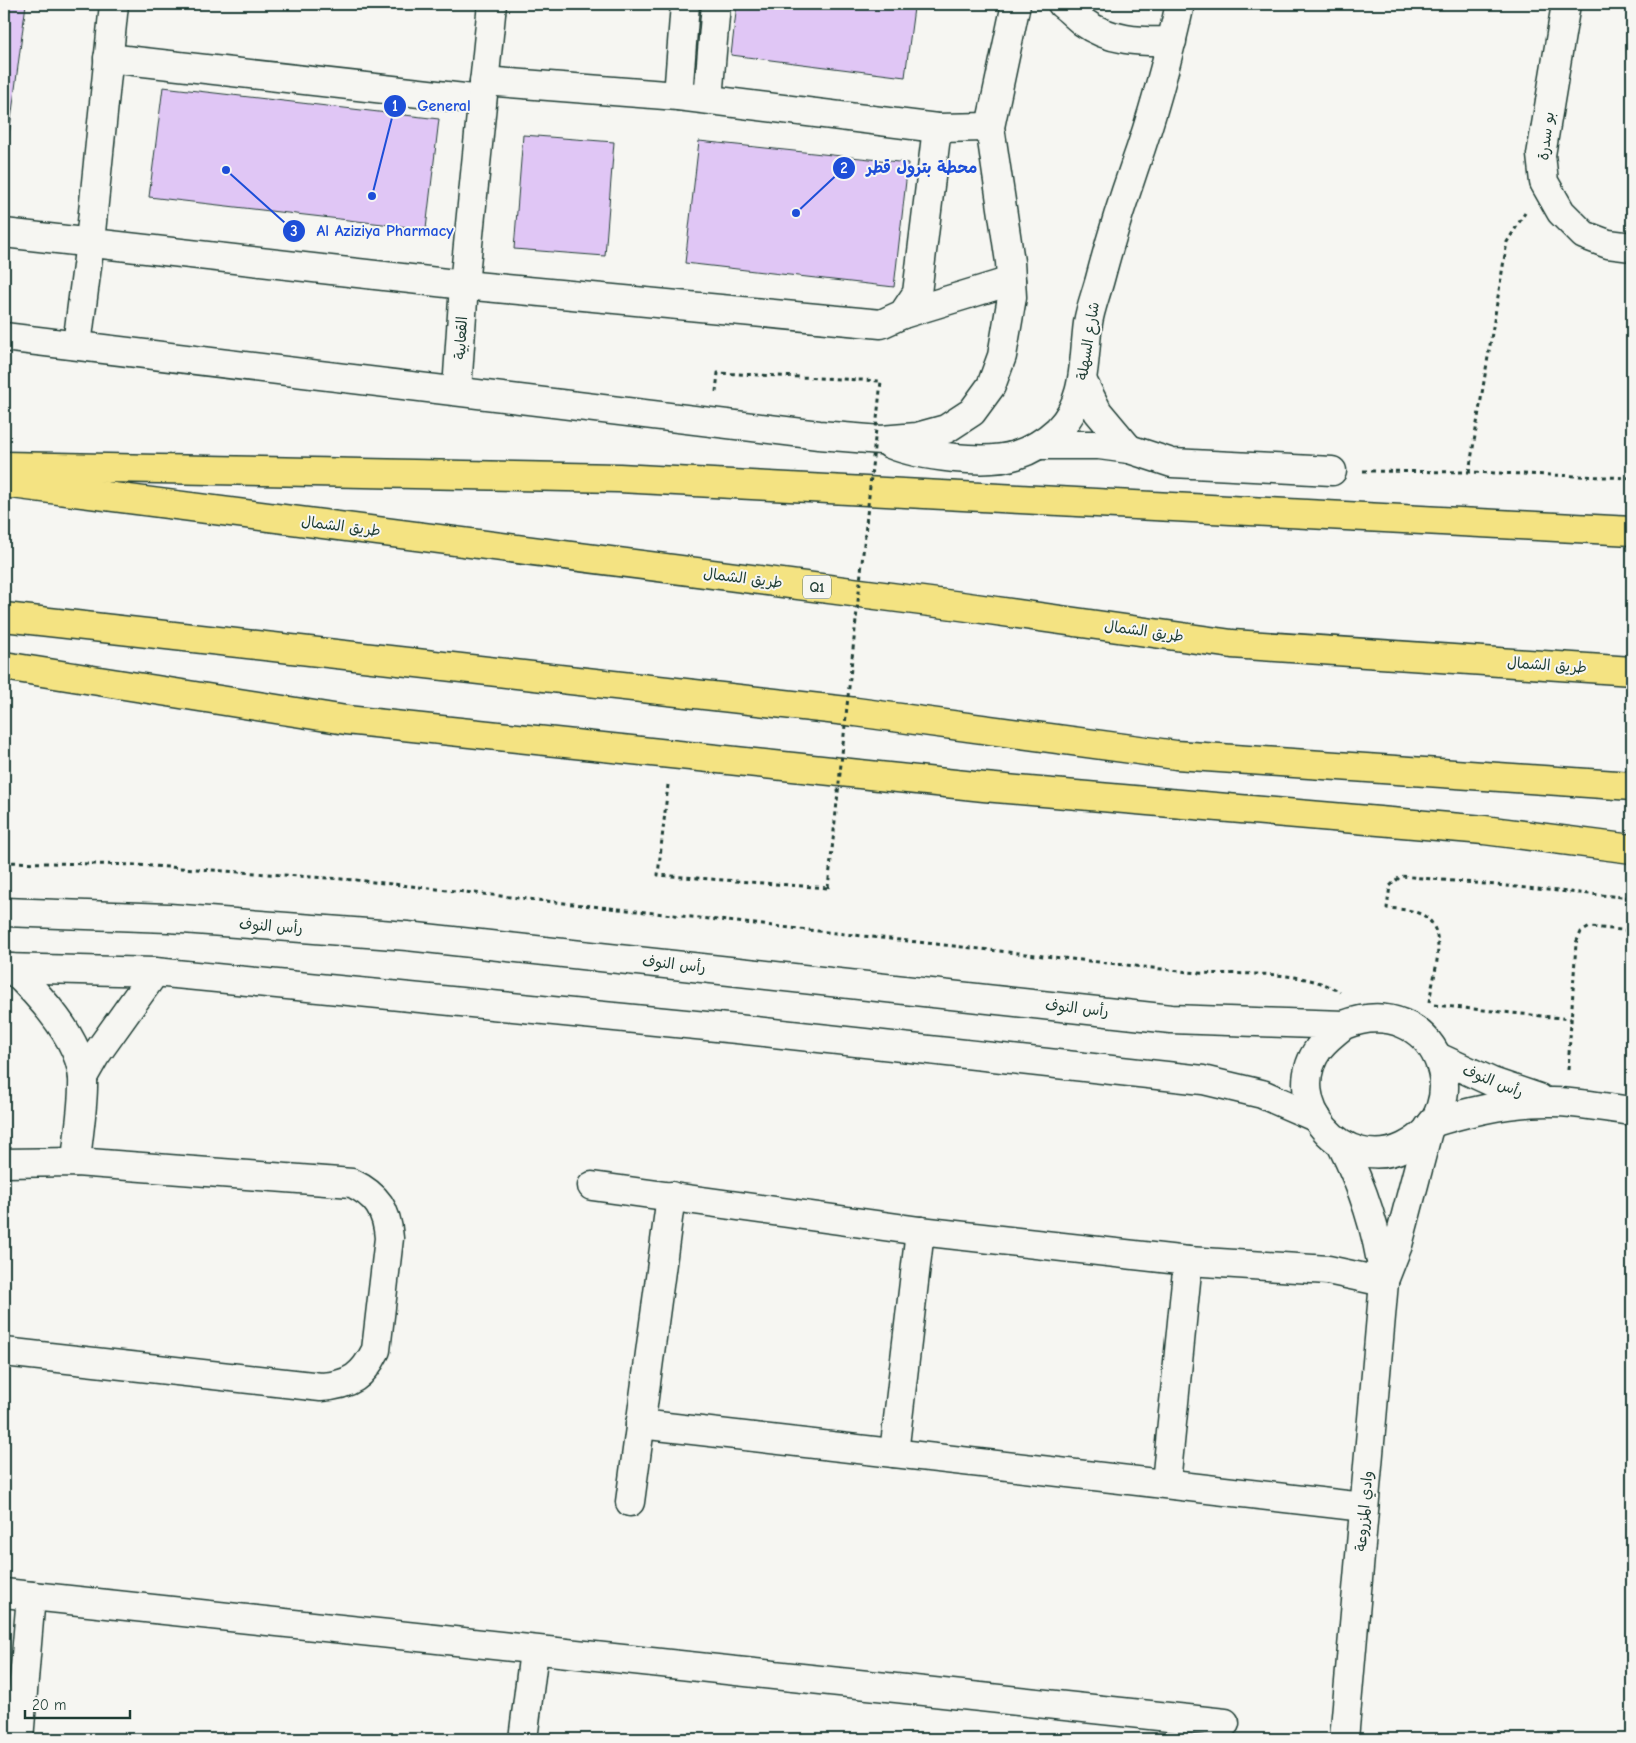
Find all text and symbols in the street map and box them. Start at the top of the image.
callout: General [383,90,481,121]
text: 1 [392,97,398,115]
text: General [417,97,471,115]
street label: بو سدرة [1534,111,1558,161]
callout: محطة بترول قطر [832,152,987,183]
text: 2 [840,159,848,177]
text: محطة بترول قطر [865,159,977,178]
callout: Al Aziziya Pharmacy [282,215,464,246]
text: 3 [290,222,298,240]
text: Al Aziziya Pharmacy [316,222,454,240]
street label: شارع السهلة [1073,301,1104,382]
street label: القعابية [451,316,471,360]
street label: طريق الشمال [300,512,382,540]
street label: طريق الشمال [702,564,784,592]
road number: Q1 [803,576,831,598]
street label: طريق الشمال [1103,617,1185,645]
street label: طريق الشمال [1506,653,1588,677]
street label: رأس النوف [238,915,304,937]
street label: رأس النوف [641,952,707,976]
street label: رأس النوف [1044,996,1110,1020]
street label: رأس النوف [1460,1061,1526,1101]
street label: وادي المزروعة [1351,1470,1378,1552]
scale bar [25,1688,130,1720]
text: 20 m [32,1696,66,1714]

